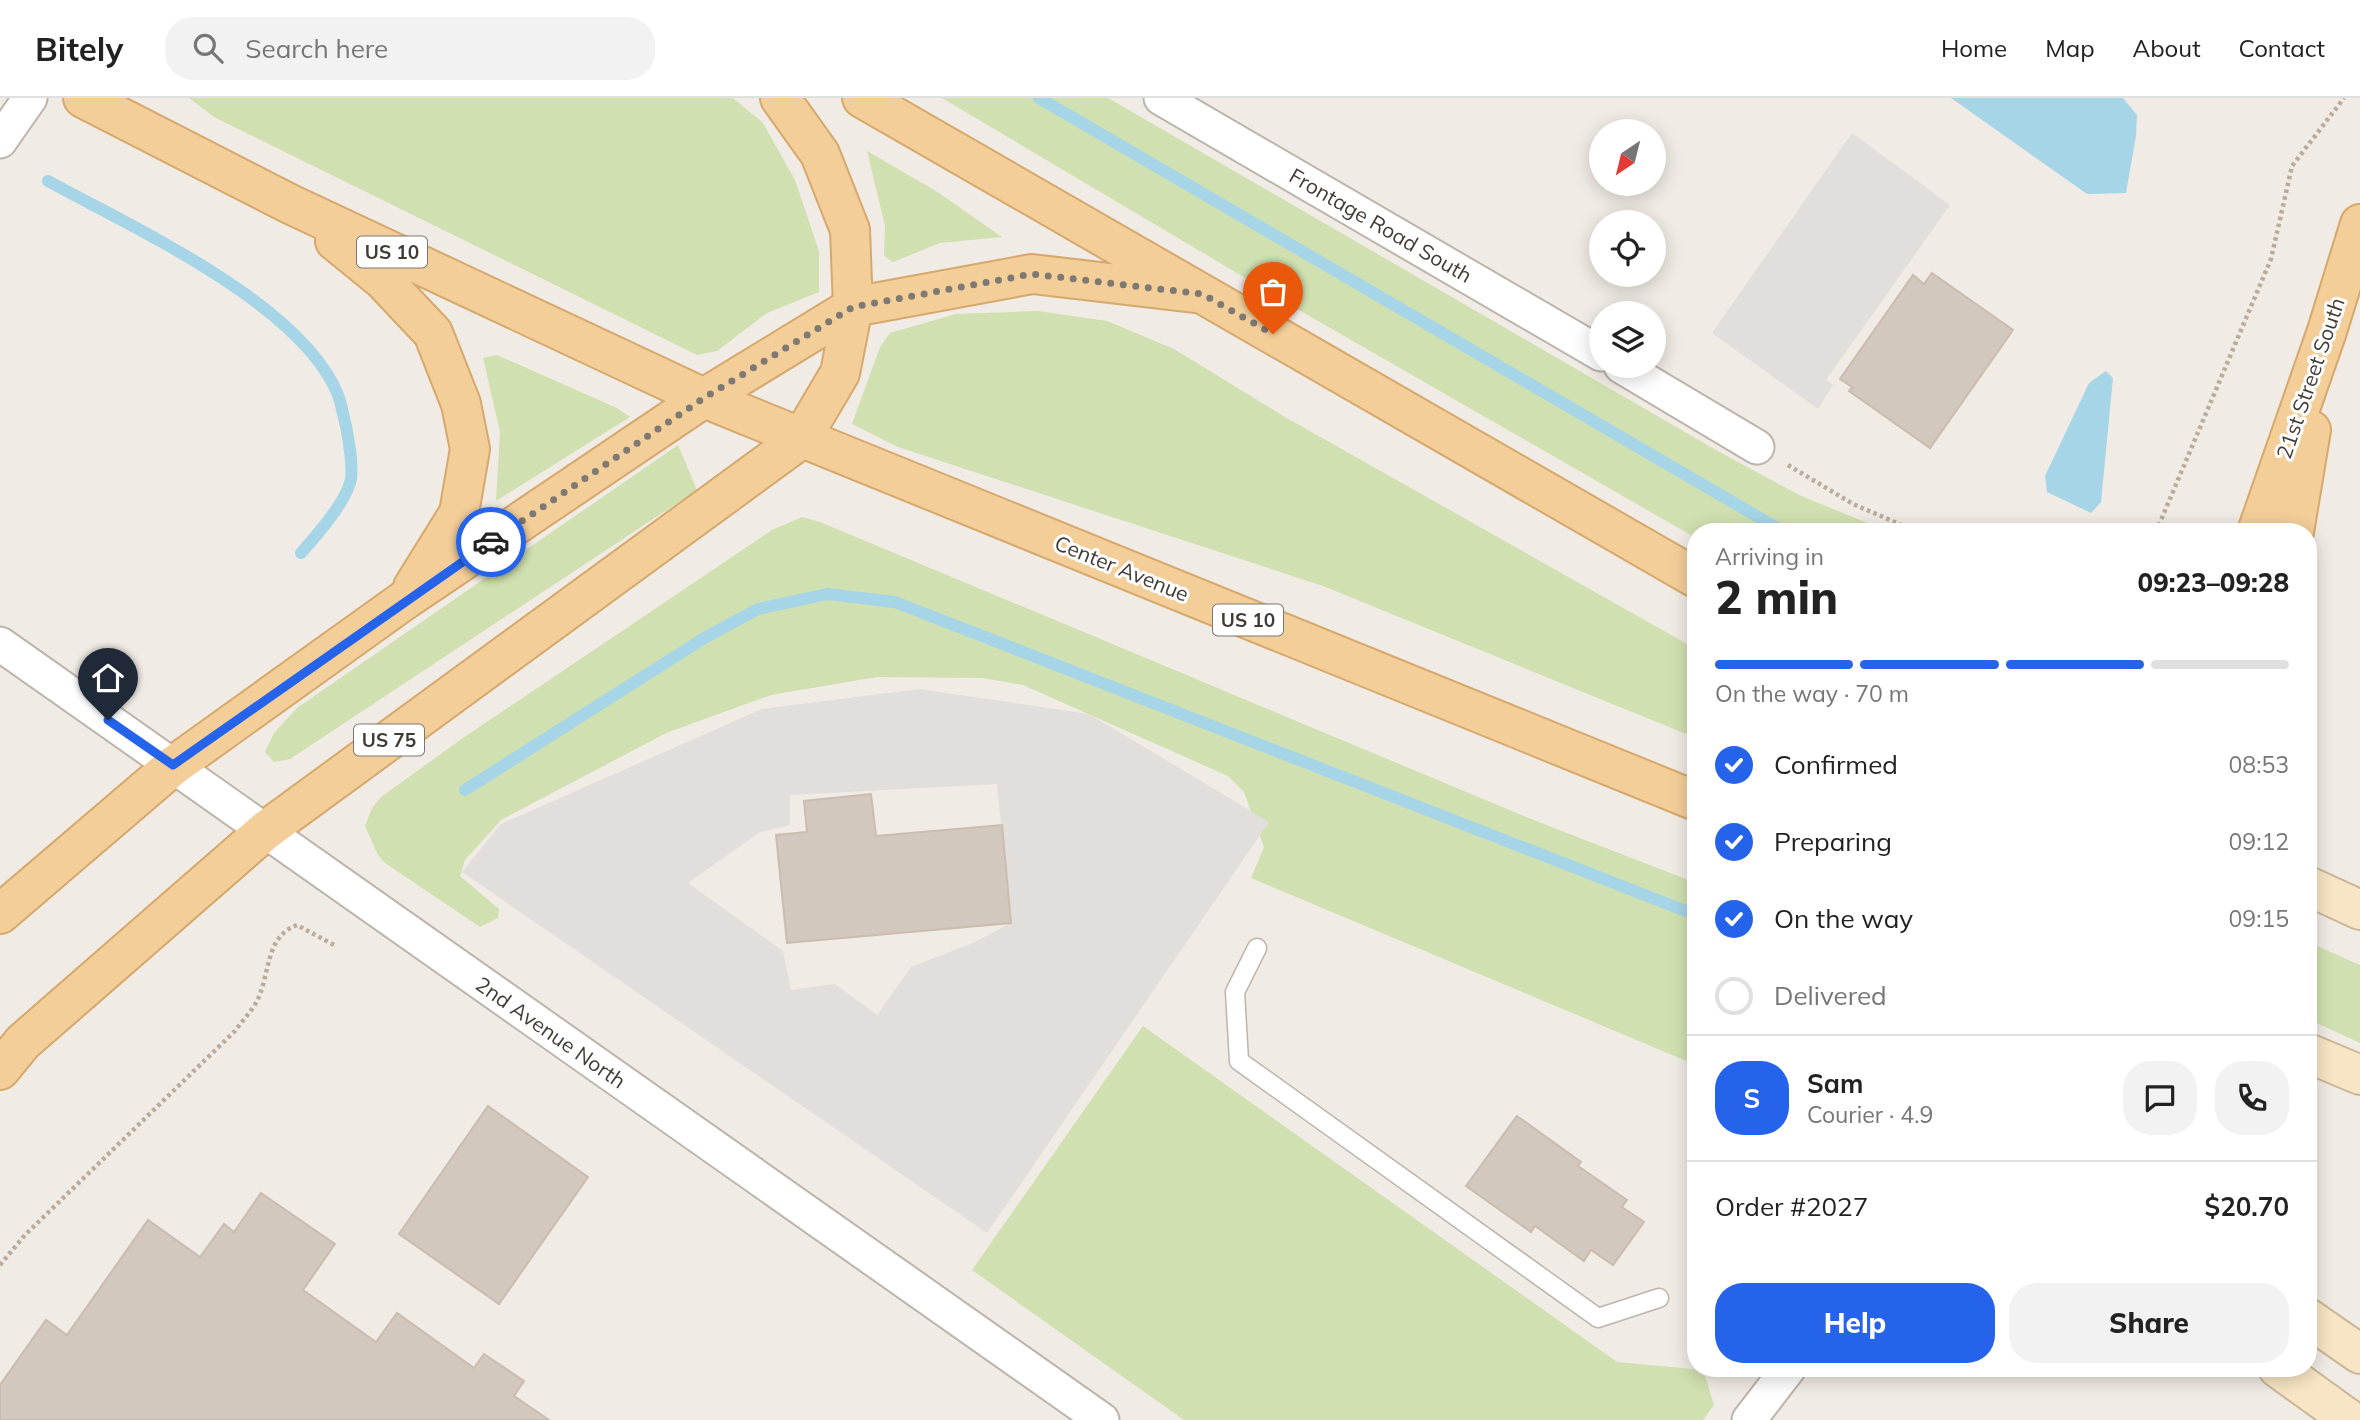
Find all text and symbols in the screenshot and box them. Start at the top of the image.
search box [165,17,655,80]
text: Bitely [35,28,123,69]
icon: search [189,29,227,67]
text: Search here [245,32,388,65]
text: Home [1941,33,2007,63]
text: Map [2045,33,2095,63]
text: About [2133,33,2201,63]
text: Contact [2239,33,2325,63]
north arrow [1589,119,1666,196]
map controls [1589,119,1666,378]
street label: Frontage Road South [1285,162,1477,288]
button: locate [1589,210,1666,287]
road number: US 10 [357,236,427,268]
pin [1243,262,1303,334]
icon: bag [1254,273,1292,311]
street label: 21st Street South [2270,294,2350,462]
button: layers [1589,301,1666,378]
courier [456,507,526,577]
icon: car [472,523,510,561]
street label: Center Avenue [1051,529,1193,607]
text: Arriving in [1715,542,1824,571]
text: 09:23–09:28 [2138,566,2289,599]
text: 2 min [1715,568,1838,626]
road number: US 10 [1213,604,1283,636]
pin [78,648,138,720]
icon: home [89,659,127,697]
text: On the way · 70 m [1715,679,1909,708]
road number: US 75 [354,724,424,755]
icon: check [1715,746,1753,784]
text: Confirmed [1774,748,1898,781]
text: 08:53 [2229,750,2289,779]
icon: check [1715,823,1753,861]
text: Preparing [1774,825,1892,858]
text: 09:12 [2229,827,2289,856]
icon: check [1715,900,1753,938]
text: On the way [1774,902,1913,935]
text: 09:15 [2229,904,2289,933]
street label: 2nd Avenue North [471,971,631,1093]
text: Delivered [1774,979,1887,1012]
button: chat [2123,1061,2197,1135]
button: phone [2215,1061,2289,1135]
text: Sam [1807,1067,1863,1100]
text: S [1744,1082,1760,1115]
text: Courier · 4.9 [1807,1100,1933,1129]
text: Order #2027 [1715,1190,1868,1223]
text: $20.70 [2205,1190,2289,1223]
button: Help [1715,1283,1995,1363]
button: Share [2009,1283,2289,1363]

